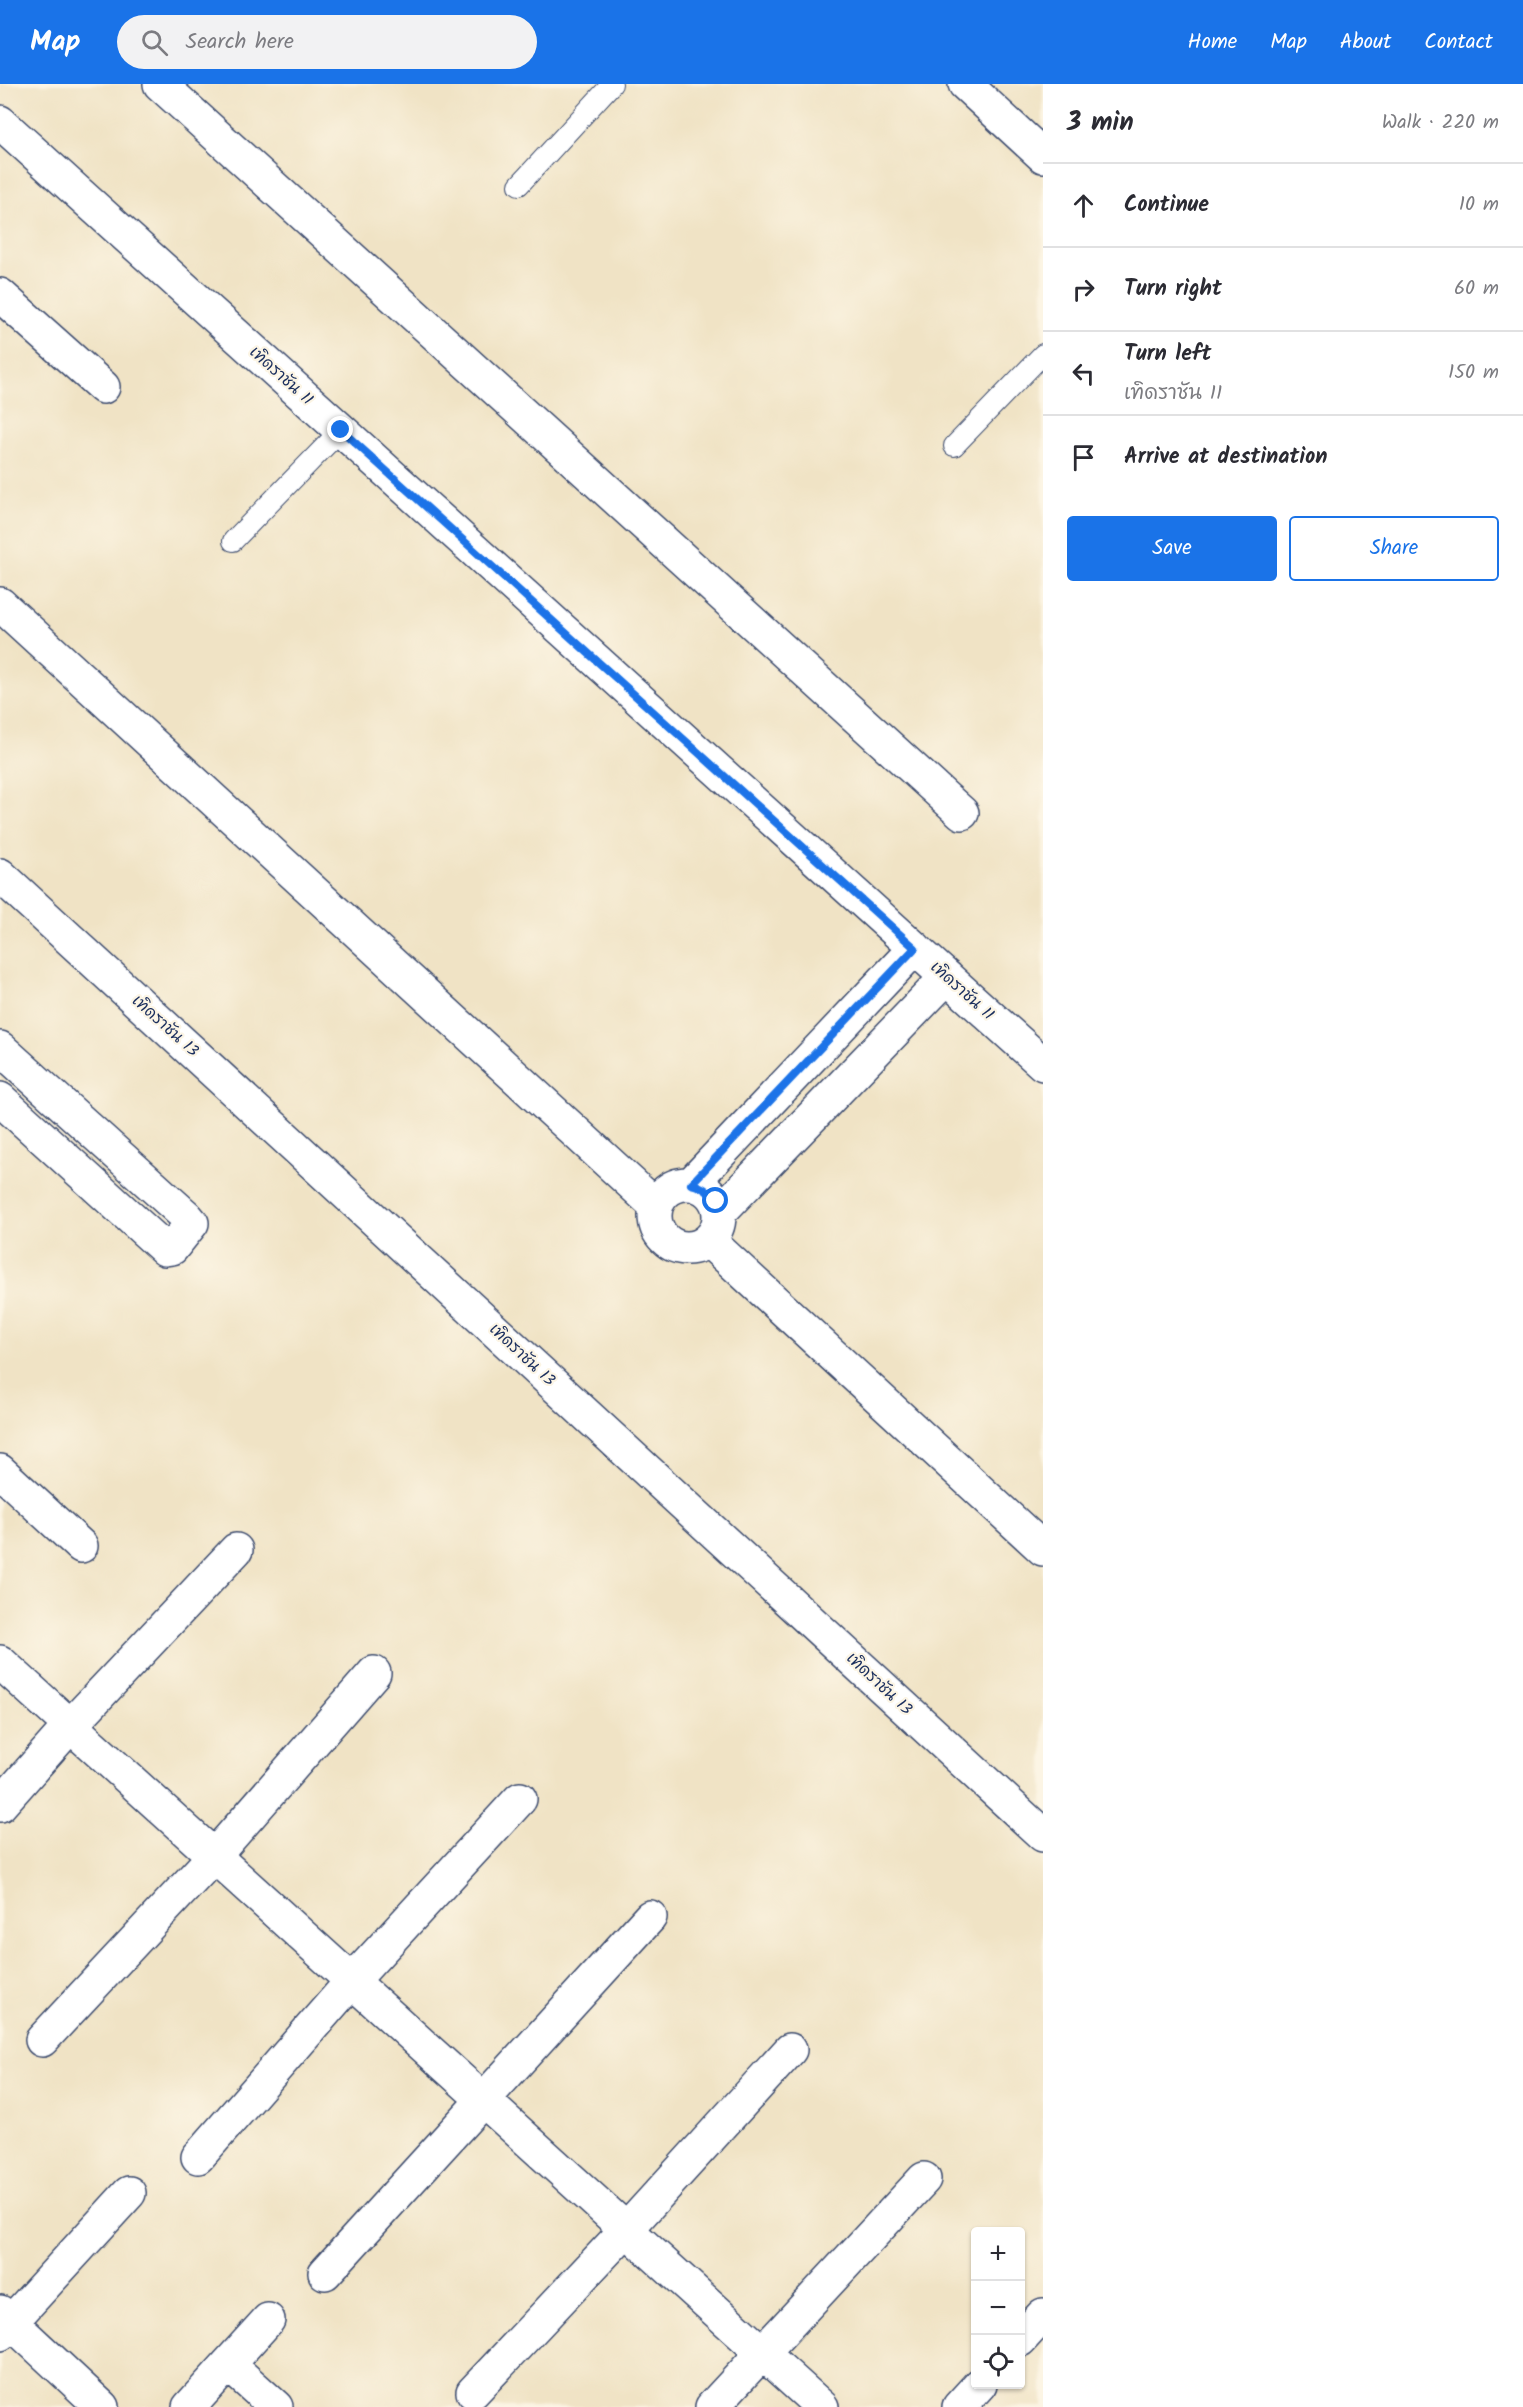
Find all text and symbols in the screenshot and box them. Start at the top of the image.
search box [117,15,537,69]
text: Map [30,20,81,65]
text: Search here [186,25,294,60]
icon: search [138,26,171,59]
text: Home [1188,26,1237,59]
text: Map [1270,26,1307,59]
text: About [1340,26,1391,59]
text: Contact [1424,26,1493,59]
text: 3 min [1067,102,1134,144]
text: Walk · 220 m [1382,107,1499,139]
text: Continue [1124,188,1209,223]
icon: ahead [1067,189,1100,222]
text: 10 m [1459,189,1499,221]
text: Turn right [1124,272,1222,307]
icon: right [1067,273,1100,306]
text: 60 m [1454,273,1499,305]
text: Turn left [1124,337,1211,372]
street label: เทิดราชัน 11 [243,340,319,412]
icon: left [1067,357,1100,390]
text: 150 m [1448,357,1499,389]
text: เทิดราชัน 11 [1124,378,1222,410]
route end [327,416,353,442]
text: Arrive at destination [1124,440,1327,475]
icon: arrive [1067,441,1100,474]
button: Save [1067,516,1277,581]
button: Share [1289,516,1499,581]
street label: เทิดราชัน 11 [924,955,1000,1027]
street label: เทิดราชัน 13 [126,989,204,1063]
route start [702,1187,728,1213]
street label: เทิดราชัน 13 [483,1318,561,1392]
street label: เทิดราชัน 13 [840,1647,918,1721]
map controls [971,2227,1025,2389]
button: + [971,2227,1025,2281]
button: − [971,2281,1025,2335]
button: locate [971,2335,1025,2389]

